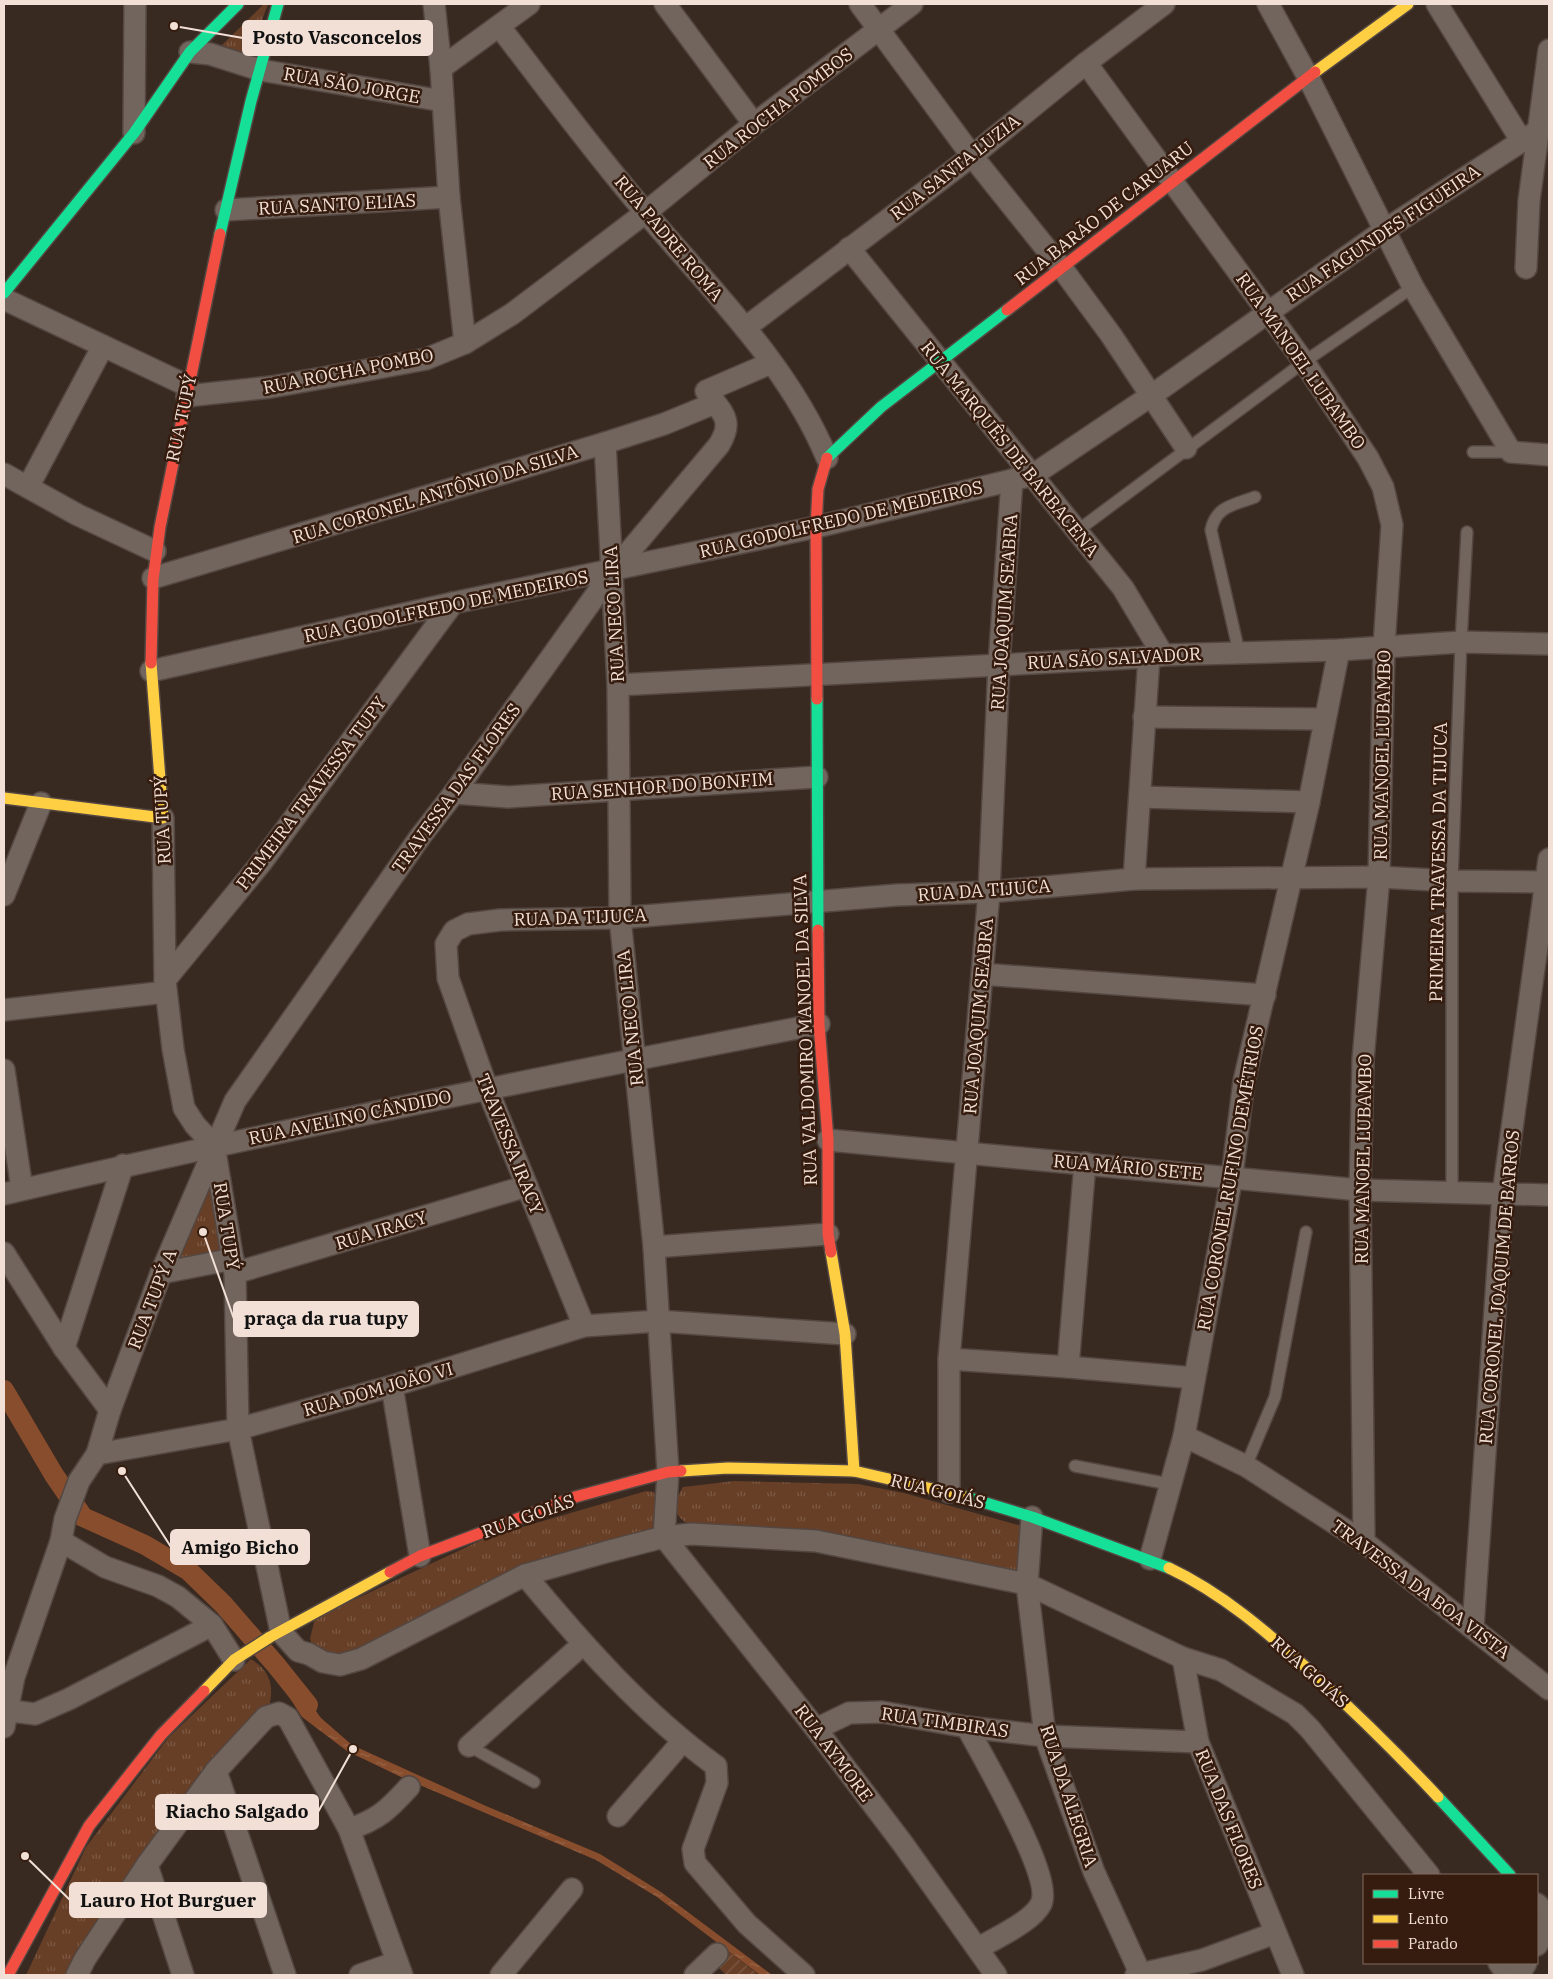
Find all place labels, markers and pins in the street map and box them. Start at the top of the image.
callout: Posto Vasconcelos [243,21,432,55]
callout: praça da rua tupy [234,1302,418,1336]
callout: Amigo Bicho [171,1530,309,1564]
callout: Riacho Salgado [156,1795,318,1829]
callout: Lauro Hot Burguer [70,1883,266,1917]

